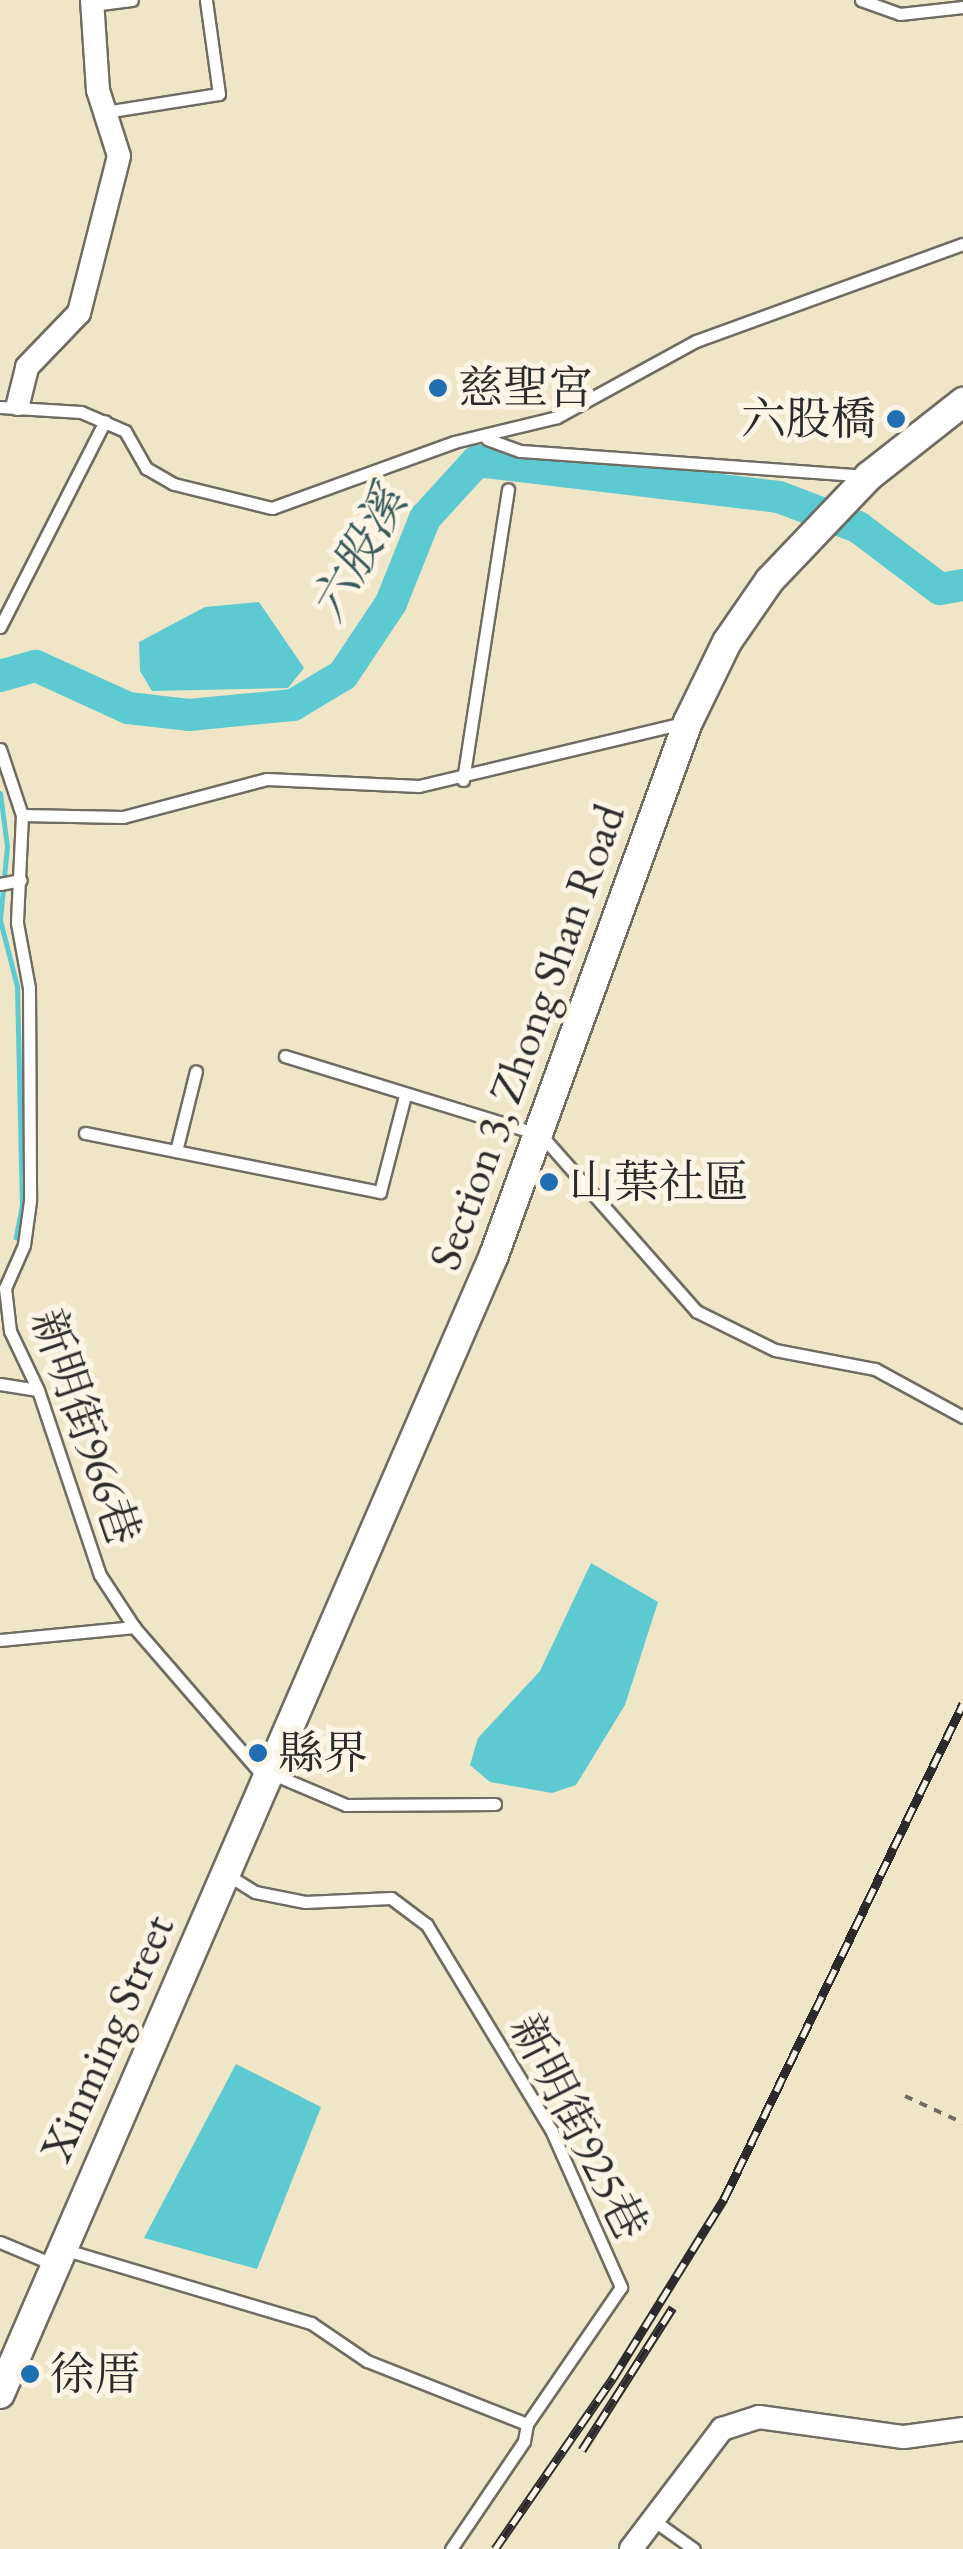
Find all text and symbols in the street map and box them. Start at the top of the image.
place label: 慈聖宮 [458,361,593,415]
marker: 慈聖宮 [427,377,449,399]
place label: 六股橋 [741,392,876,446]
marker: 六股橋 [885,408,907,430]
water label: 六股溪 [298,477,418,631]
street label: Section 3, Zhong Shan Road [418,797,636,1277]
place label: 山葉社區 [569,1155,749,1209]
marker: 山葉社區 [538,1171,560,1193]
street label: 新明街966巷 [21,1302,151,1552]
place label: 縣界 [278,1726,368,1780]
marker: 縣界 [247,1742,269,1764]
street label: Xinming Street [29,1907,185,2169]
street label: 新明街925巷 [499,2006,659,2248]
place label: 徐厝 [50,2347,140,2401]
marker: 徐厝 [19,2363,41,2385]

